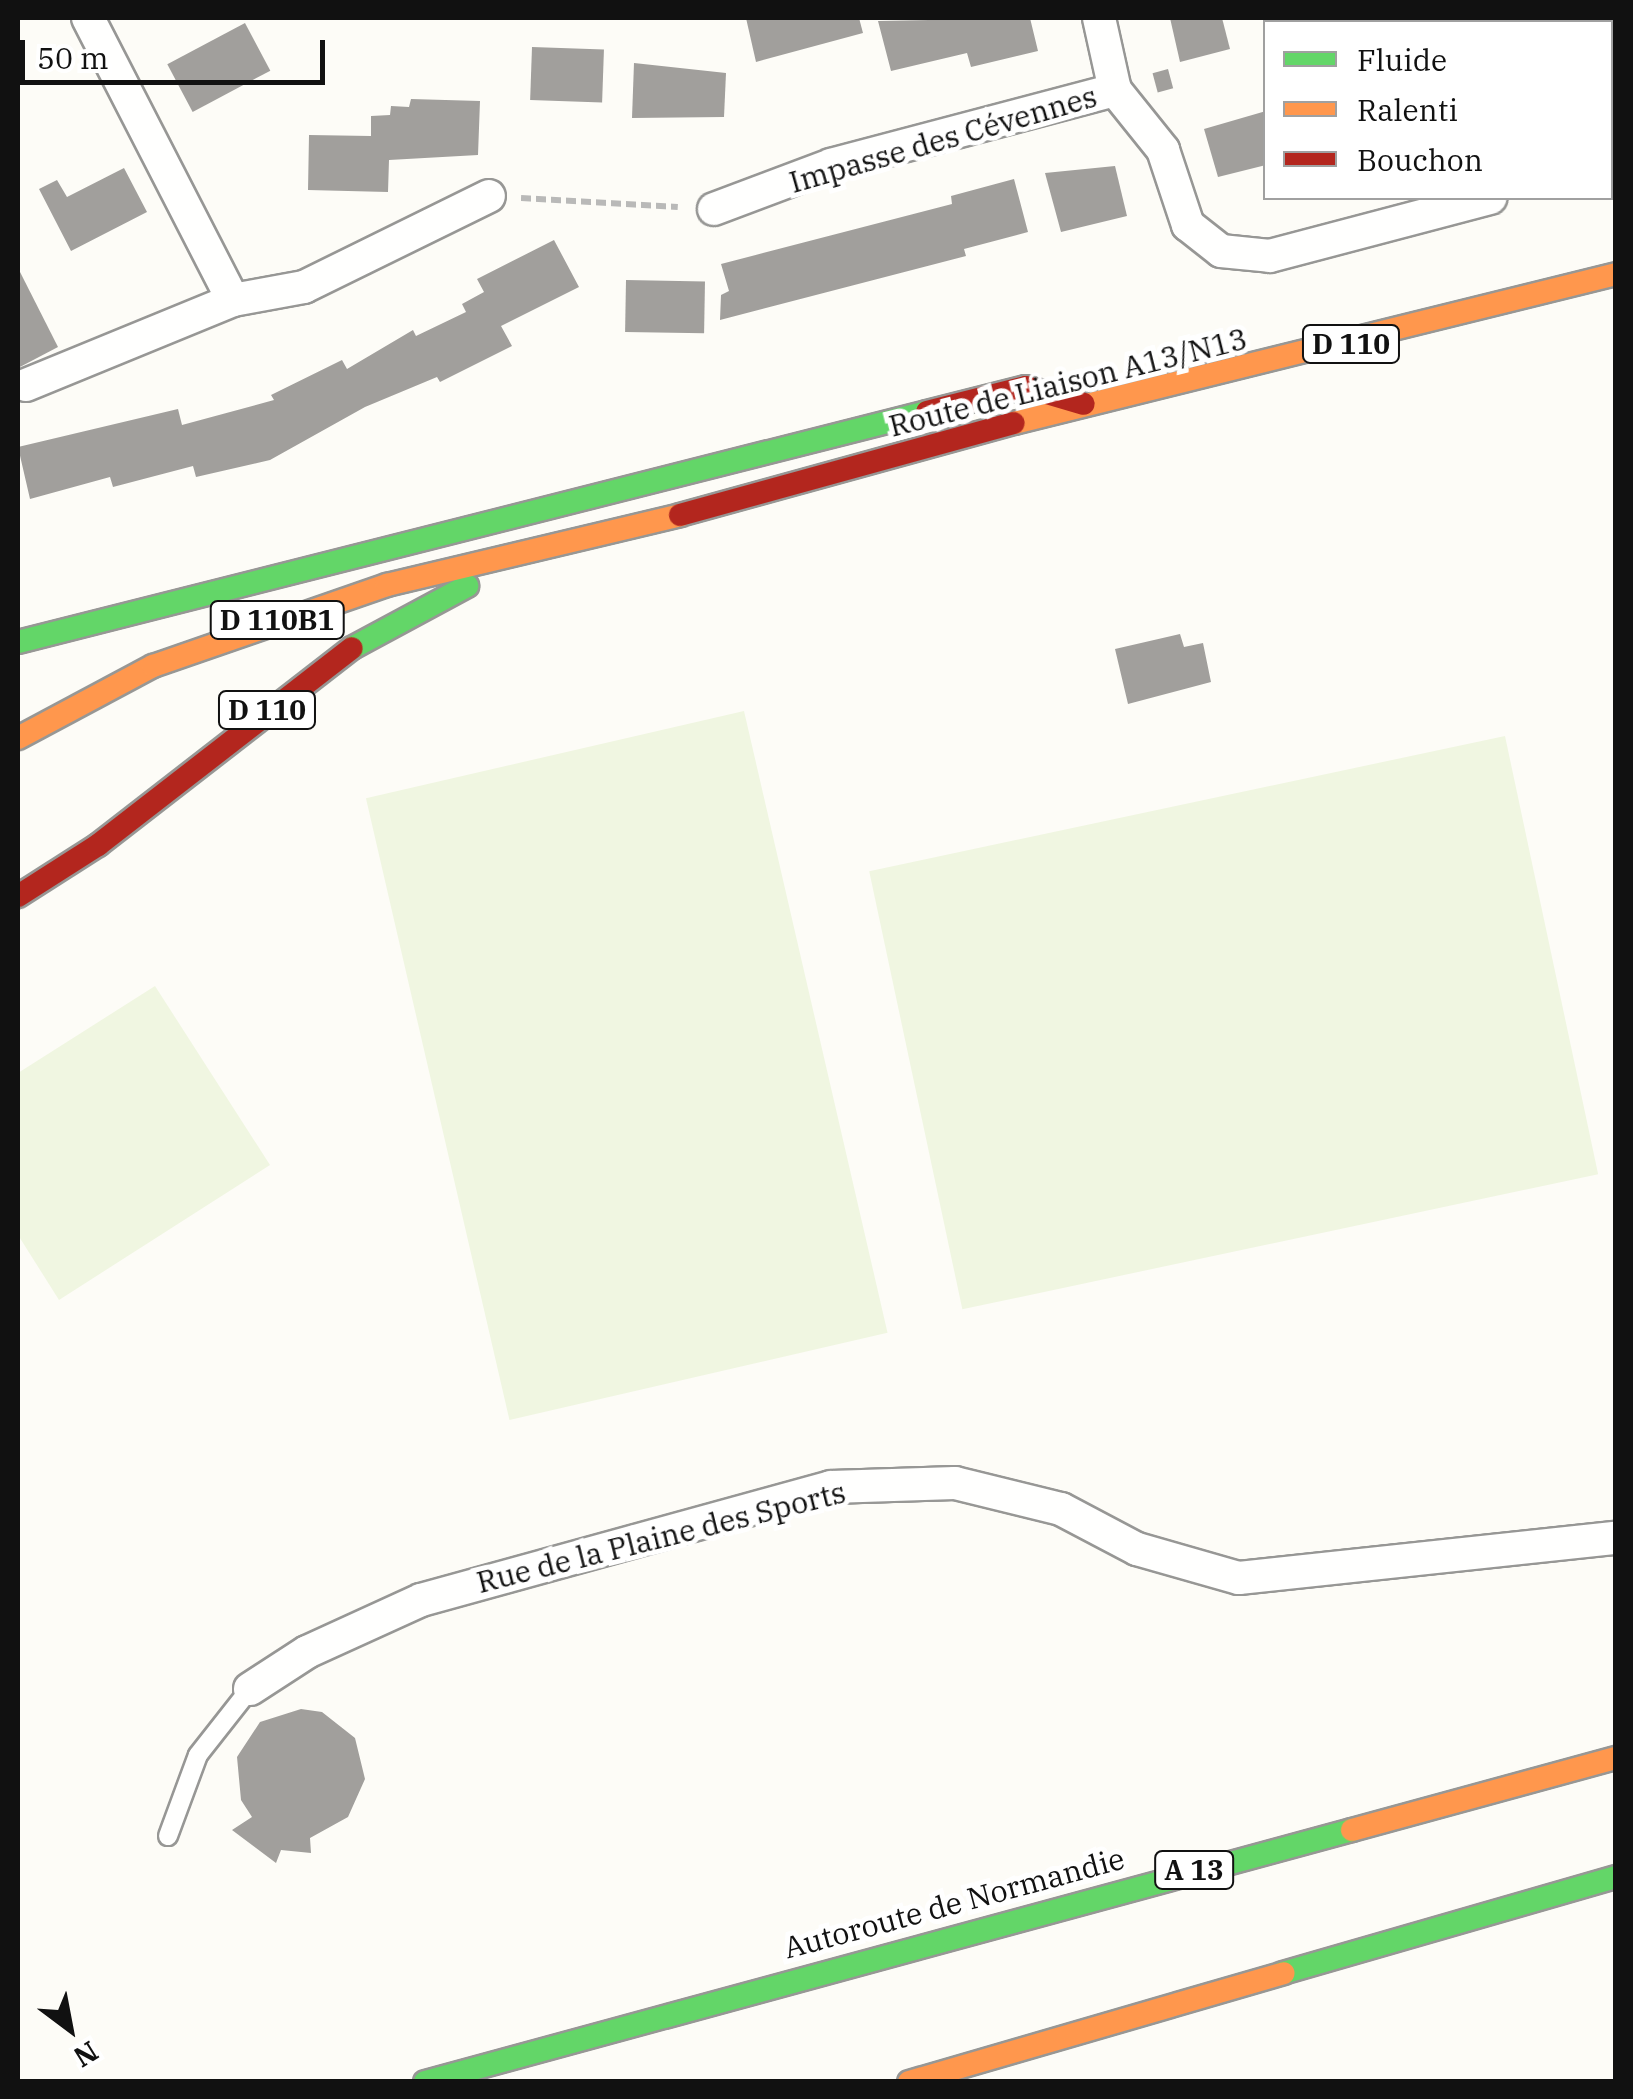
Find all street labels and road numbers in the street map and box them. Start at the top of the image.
street label: Impasse des Cévennes [785,78,1101,200]
street label: Route de Liaison A13/N13 [885,320,1251,444]
road number: D 110 [1301,321,1401,367]
road number: D 110B1 [210,597,344,643]
road number: D 110 [217,687,317,733]
street label: Rue de la Plaine des Sports [473,1474,849,1600]
street label: Autoroute de Normandie [780,1840,1128,1966]
road number: A 13 [1154,1847,1234,1893]

